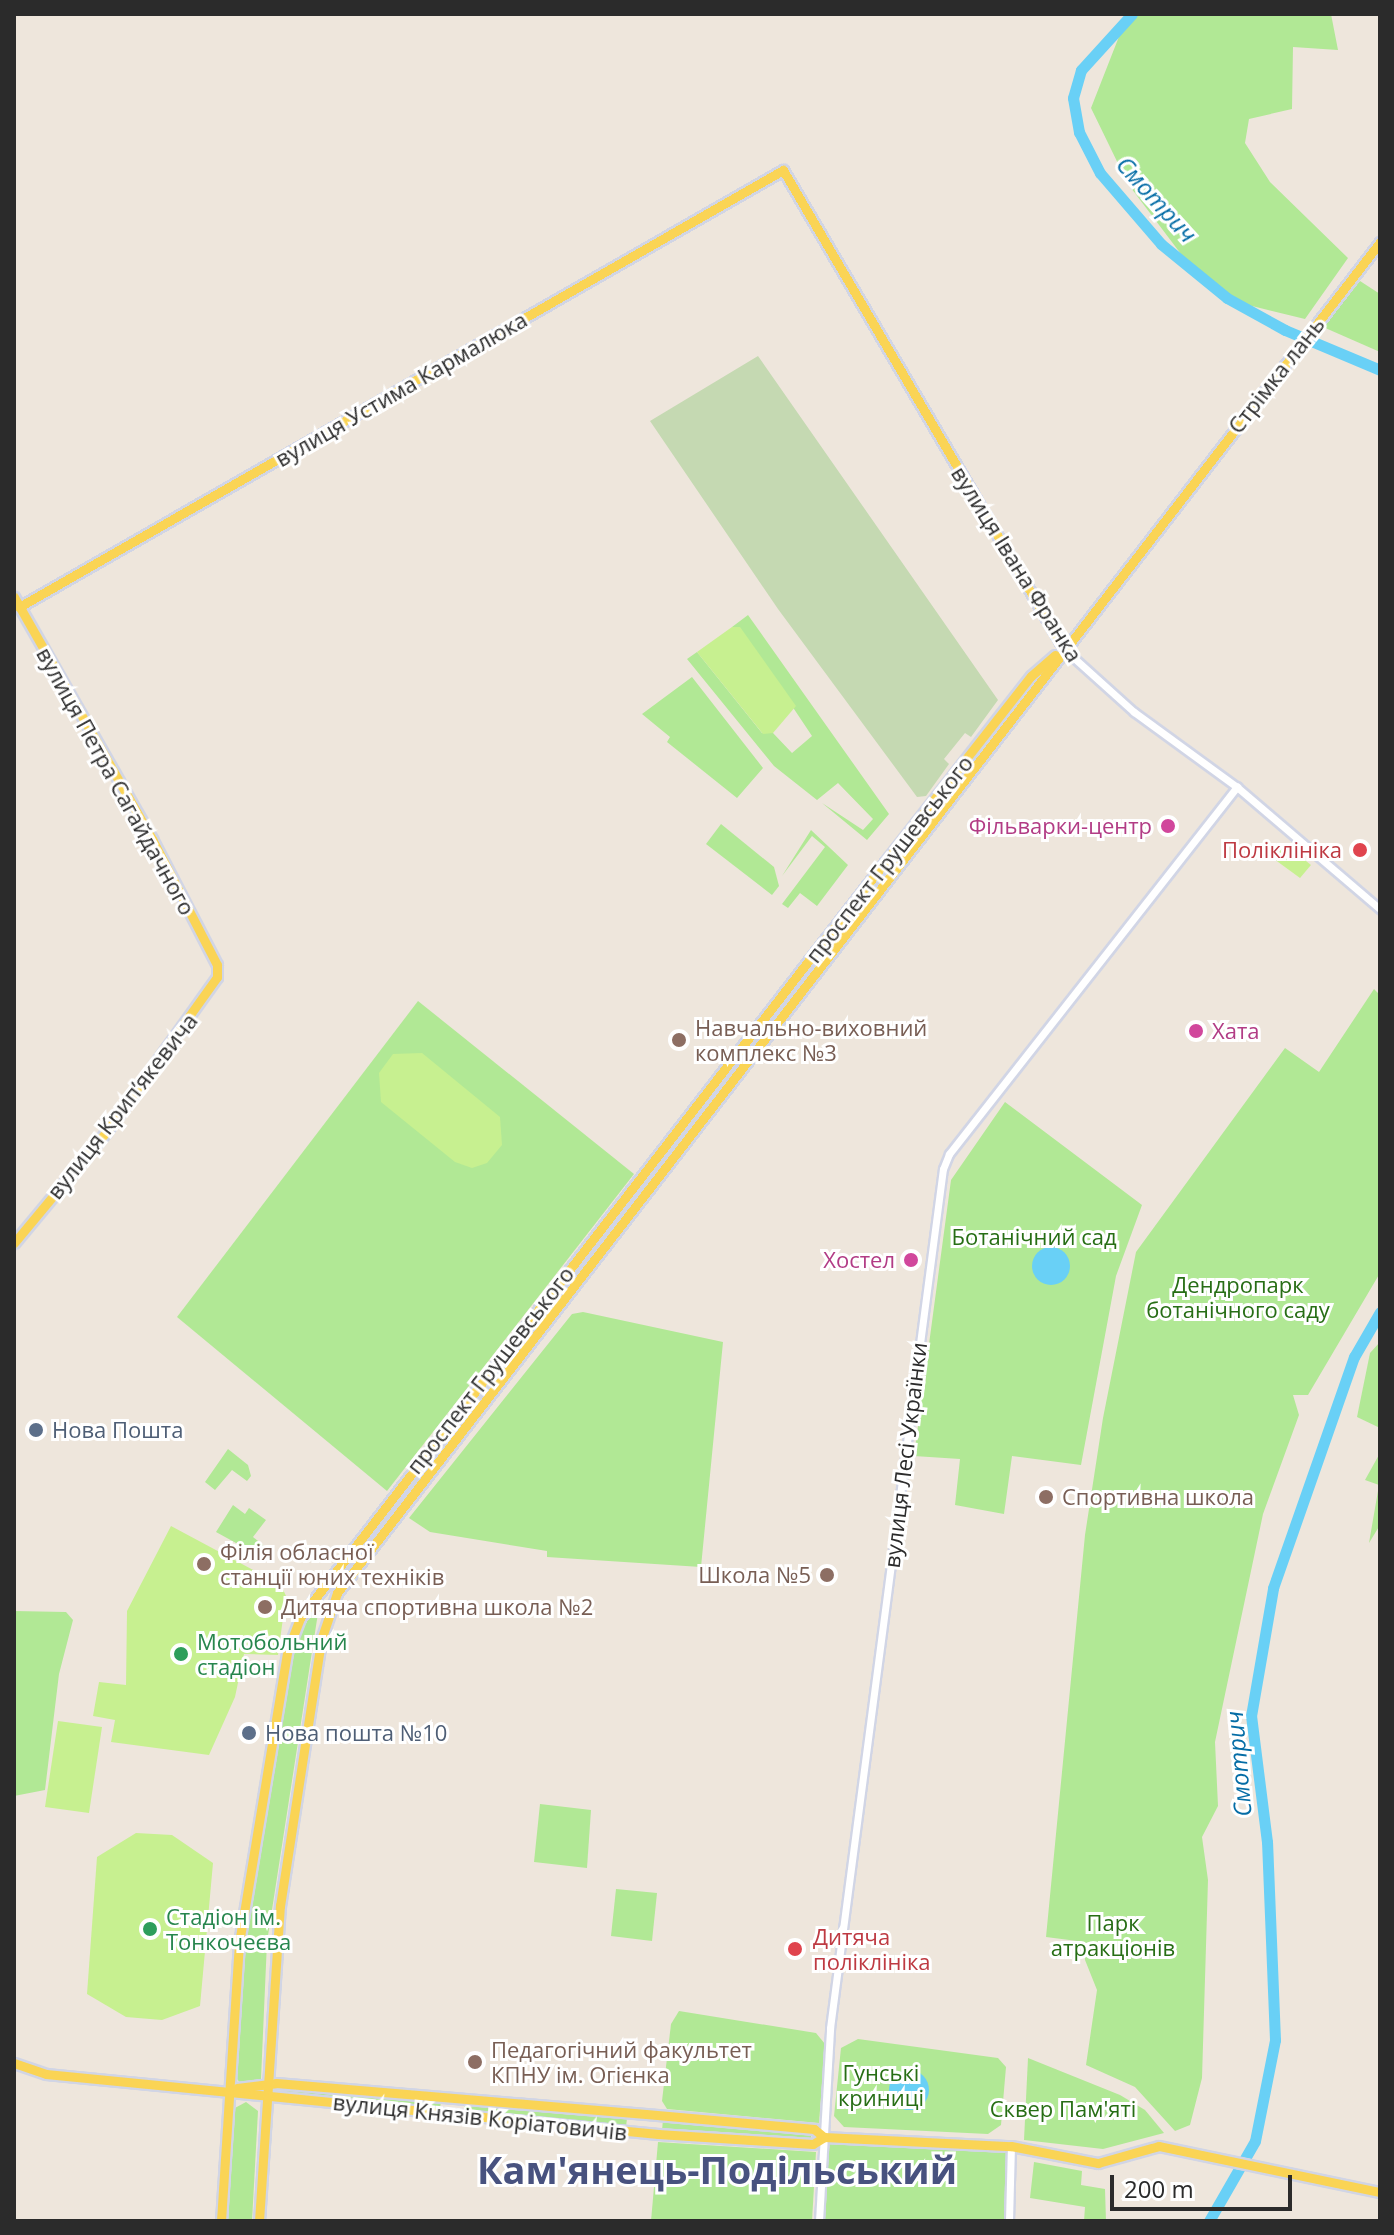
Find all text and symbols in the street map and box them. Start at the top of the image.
water label: Смотрич [1111,150,1203,248]
street label: вулиця Устима Кармалюка [270,306,532,472]
street label: Стрімка лань [1222,312,1330,438]
street label: вулиця Івана Франка [946,461,1088,667]
street label: вулиця Петра Сагайдачного [31,643,201,919]
street label: проспект Грушевського [800,750,978,968]
place label: Фільварки-центр [969,813,1152,839]
marker: Фільварки-центр [1159,817,1177,835]
place label: Поліклініка [1222,837,1342,863]
marker: Поліклініка [1349,839,1371,861]
street label: вулиця Крипʼякевича [41,1008,203,1204]
place label: Навчально-виховний комплекс №3 [695,1014,927,1066]
place label: Хата [1212,1018,1260,1044]
marker: Хата [1187,1022,1205,1040]
marker: Навчально-виховний комплекс №3 [670,1031,688,1049]
park label: Ботанічний сад [951,1224,1117,1250]
place label: Хостел [823,1247,895,1273]
marker: Хостел [902,1251,920,1269]
street label: проспект Грушевського [401,1261,579,1479]
park label: Дендропарк ботанічного саду [1146,1271,1330,1322]
street label: вулиця Лесі Українки [878,1341,932,1569]
place label: Нова Пошта [52,1417,183,1443]
marker: Нова Пошта [27,1421,45,1439]
place label: Спортивна школа [1062,1484,1254,1510]
marker: Спортивна школа [1037,1488,1055,1506]
place label: Філія обласної станції юних техніків [220,1538,444,1590]
marker: Філія обласної станції юних техніків [195,1555,213,1573]
place label: Школа №5 [698,1562,811,1588]
marker: Школа №5 [818,1566,836,1584]
place label: Дитяча спортивна школа №2 [281,1594,593,1620]
marker: Дитяча спортивна школа №2 [256,1598,274,1616]
place label: Мотобольний стадіон [197,1628,347,1680]
marker: Мотобольний стадіон [172,1645,190,1663]
water label: Смотрич [1219,1710,1257,1818]
place label: Нова пошта №10 [265,1720,447,1746]
marker: Нова пошта №10 [240,1724,258,1742]
place label: Стадіон ім. Тонкочеєва [166,1903,291,1954]
park label: Парк атракціонів [1051,1909,1175,1960]
marker: Стадіон ім. Тонкочеєва [141,1920,159,1938]
place label: Дитяча поліклініка [813,1923,931,1974]
marker: Дитяча поліклініка [784,1938,806,1960]
place label: Педагогічний факультет КПНУ ім. Огієнка [491,2036,752,2088]
marker: Педагогічний факультет КПНУ ім. Огієнка [466,2053,484,2071]
park label: Гунські криниці [838,2059,924,2110]
street label: вулиця Князів Коріатовичів [332,2088,628,2146]
park label: Сквер Пам'яті [990,2096,1136,2122]
district label: Кам'янець-Подільський [477,2147,957,2193]
scale bar [1114,2159,1296,2209]
text: 200 m [1124,2172,1194,2205]

